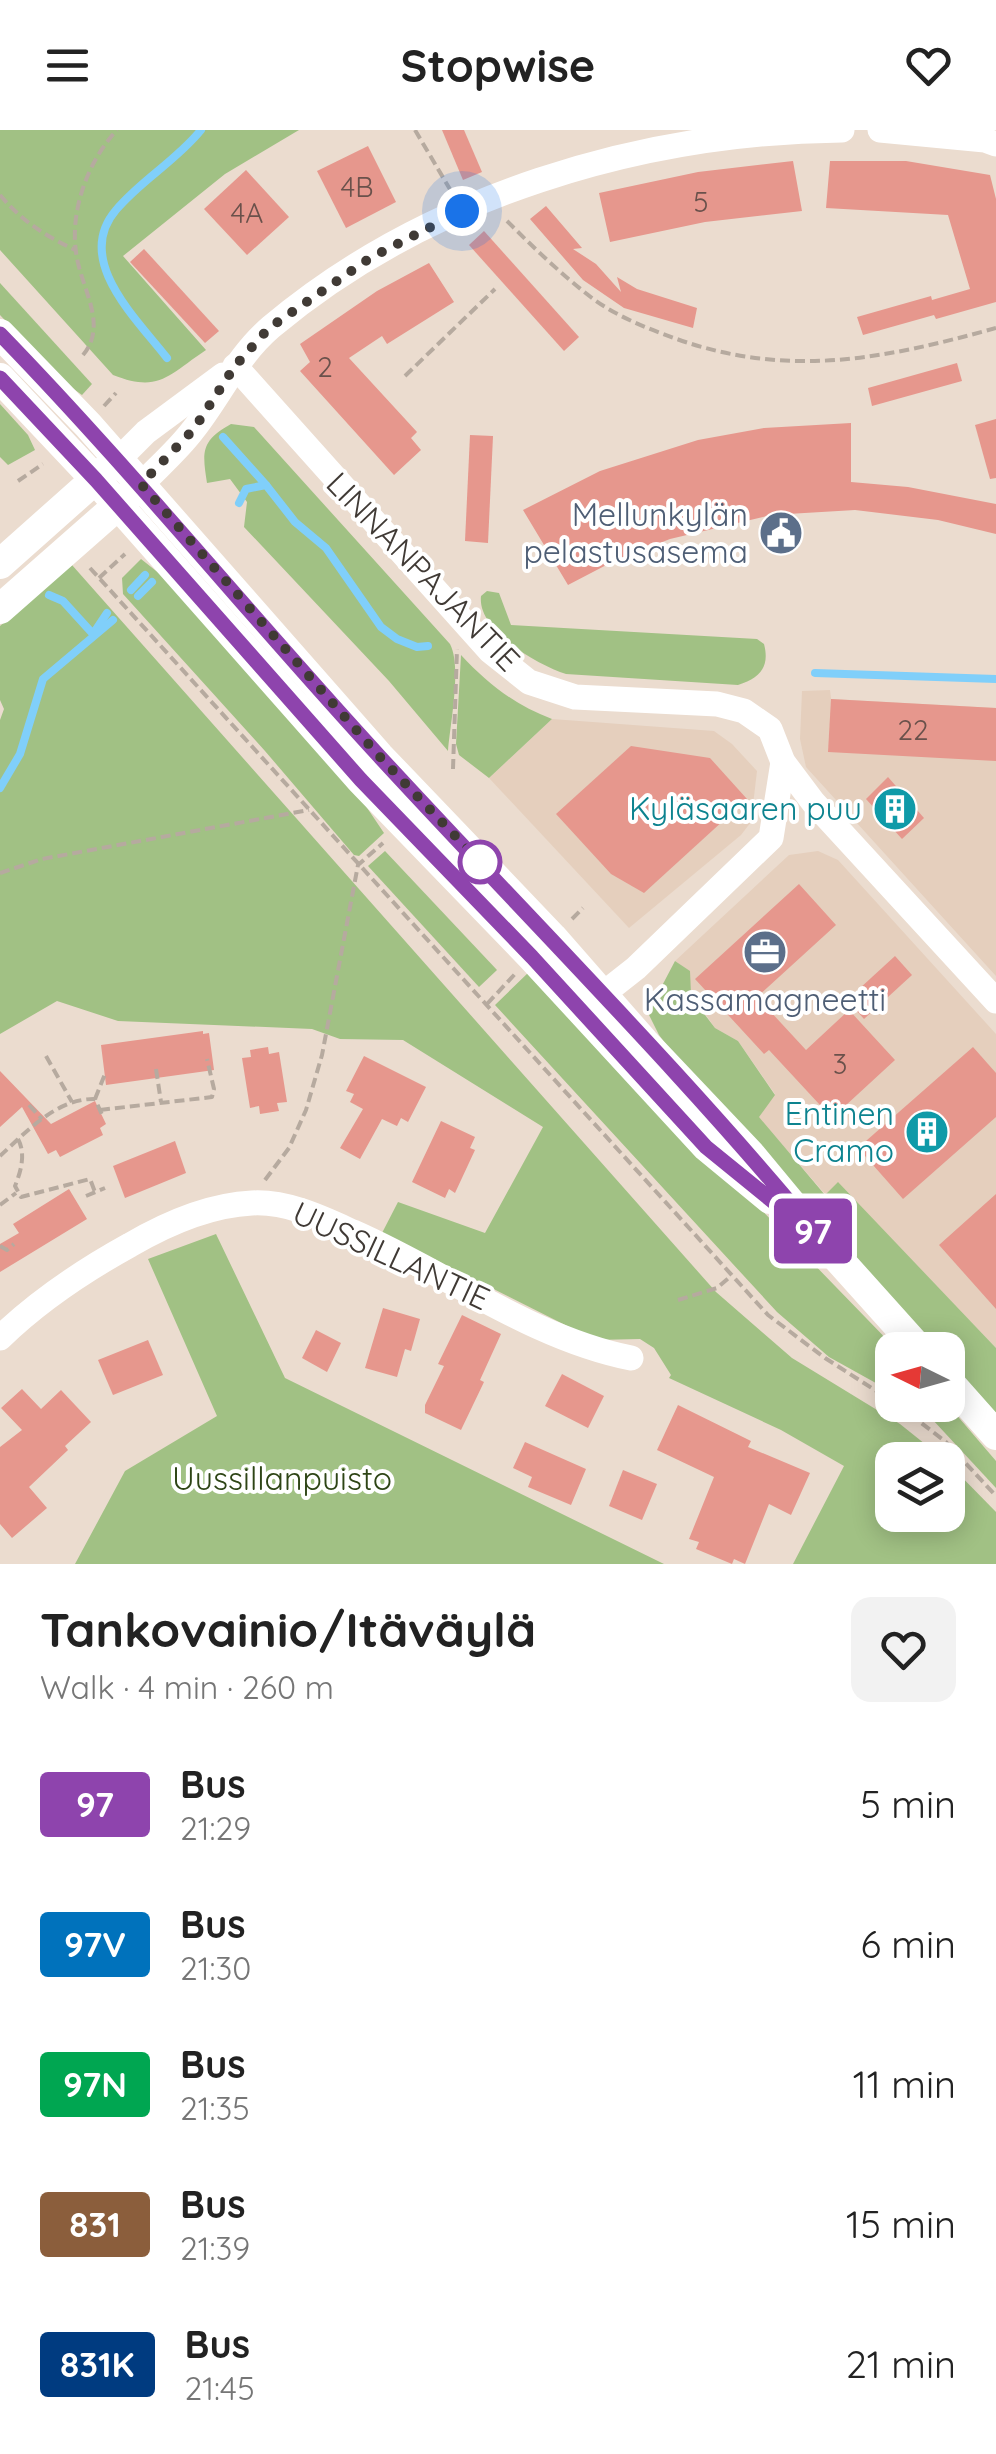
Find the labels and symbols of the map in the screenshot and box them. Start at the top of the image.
house number: 4B [341,169,373,204]
house number: 5 [693,184,709,219]
your location [437,186,487,236]
house number: 4A [231,195,263,230]
house number: 2 [317,349,333,384]
street label: LINNANPAJANTIE [319,463,529,679]
place label: Mellunkylän pelastusasema [523,494,748,571]
public building icon: Mellunkylän pelastusasema [758,510,804,556]
house number: 22 [897,712,929,747]
building icon: Kyläsaaren puu [872,786,918,832]
place label: Kyläsaaren puu [629,788,862,828]
unlabelled marker [459,841,501,883]
office icon: Kassamagneetti [742,929,788,975]
place label: Kassamagneetti [644,979,886,1019]
house number: 3 [833,1046,847,1081]
place label: Entinen Cramo [785,1093,894,1170]
building icon: Entinen Cramo [904,1109,950,1155]
street label: UUSSILLANTIE [287,1192,496,1318]
line badge: 97 [768,1198,858,1264]
north arrow [875,1332,965,1422]
park label: Uussillanpuisto [172,1458,392,1498]

